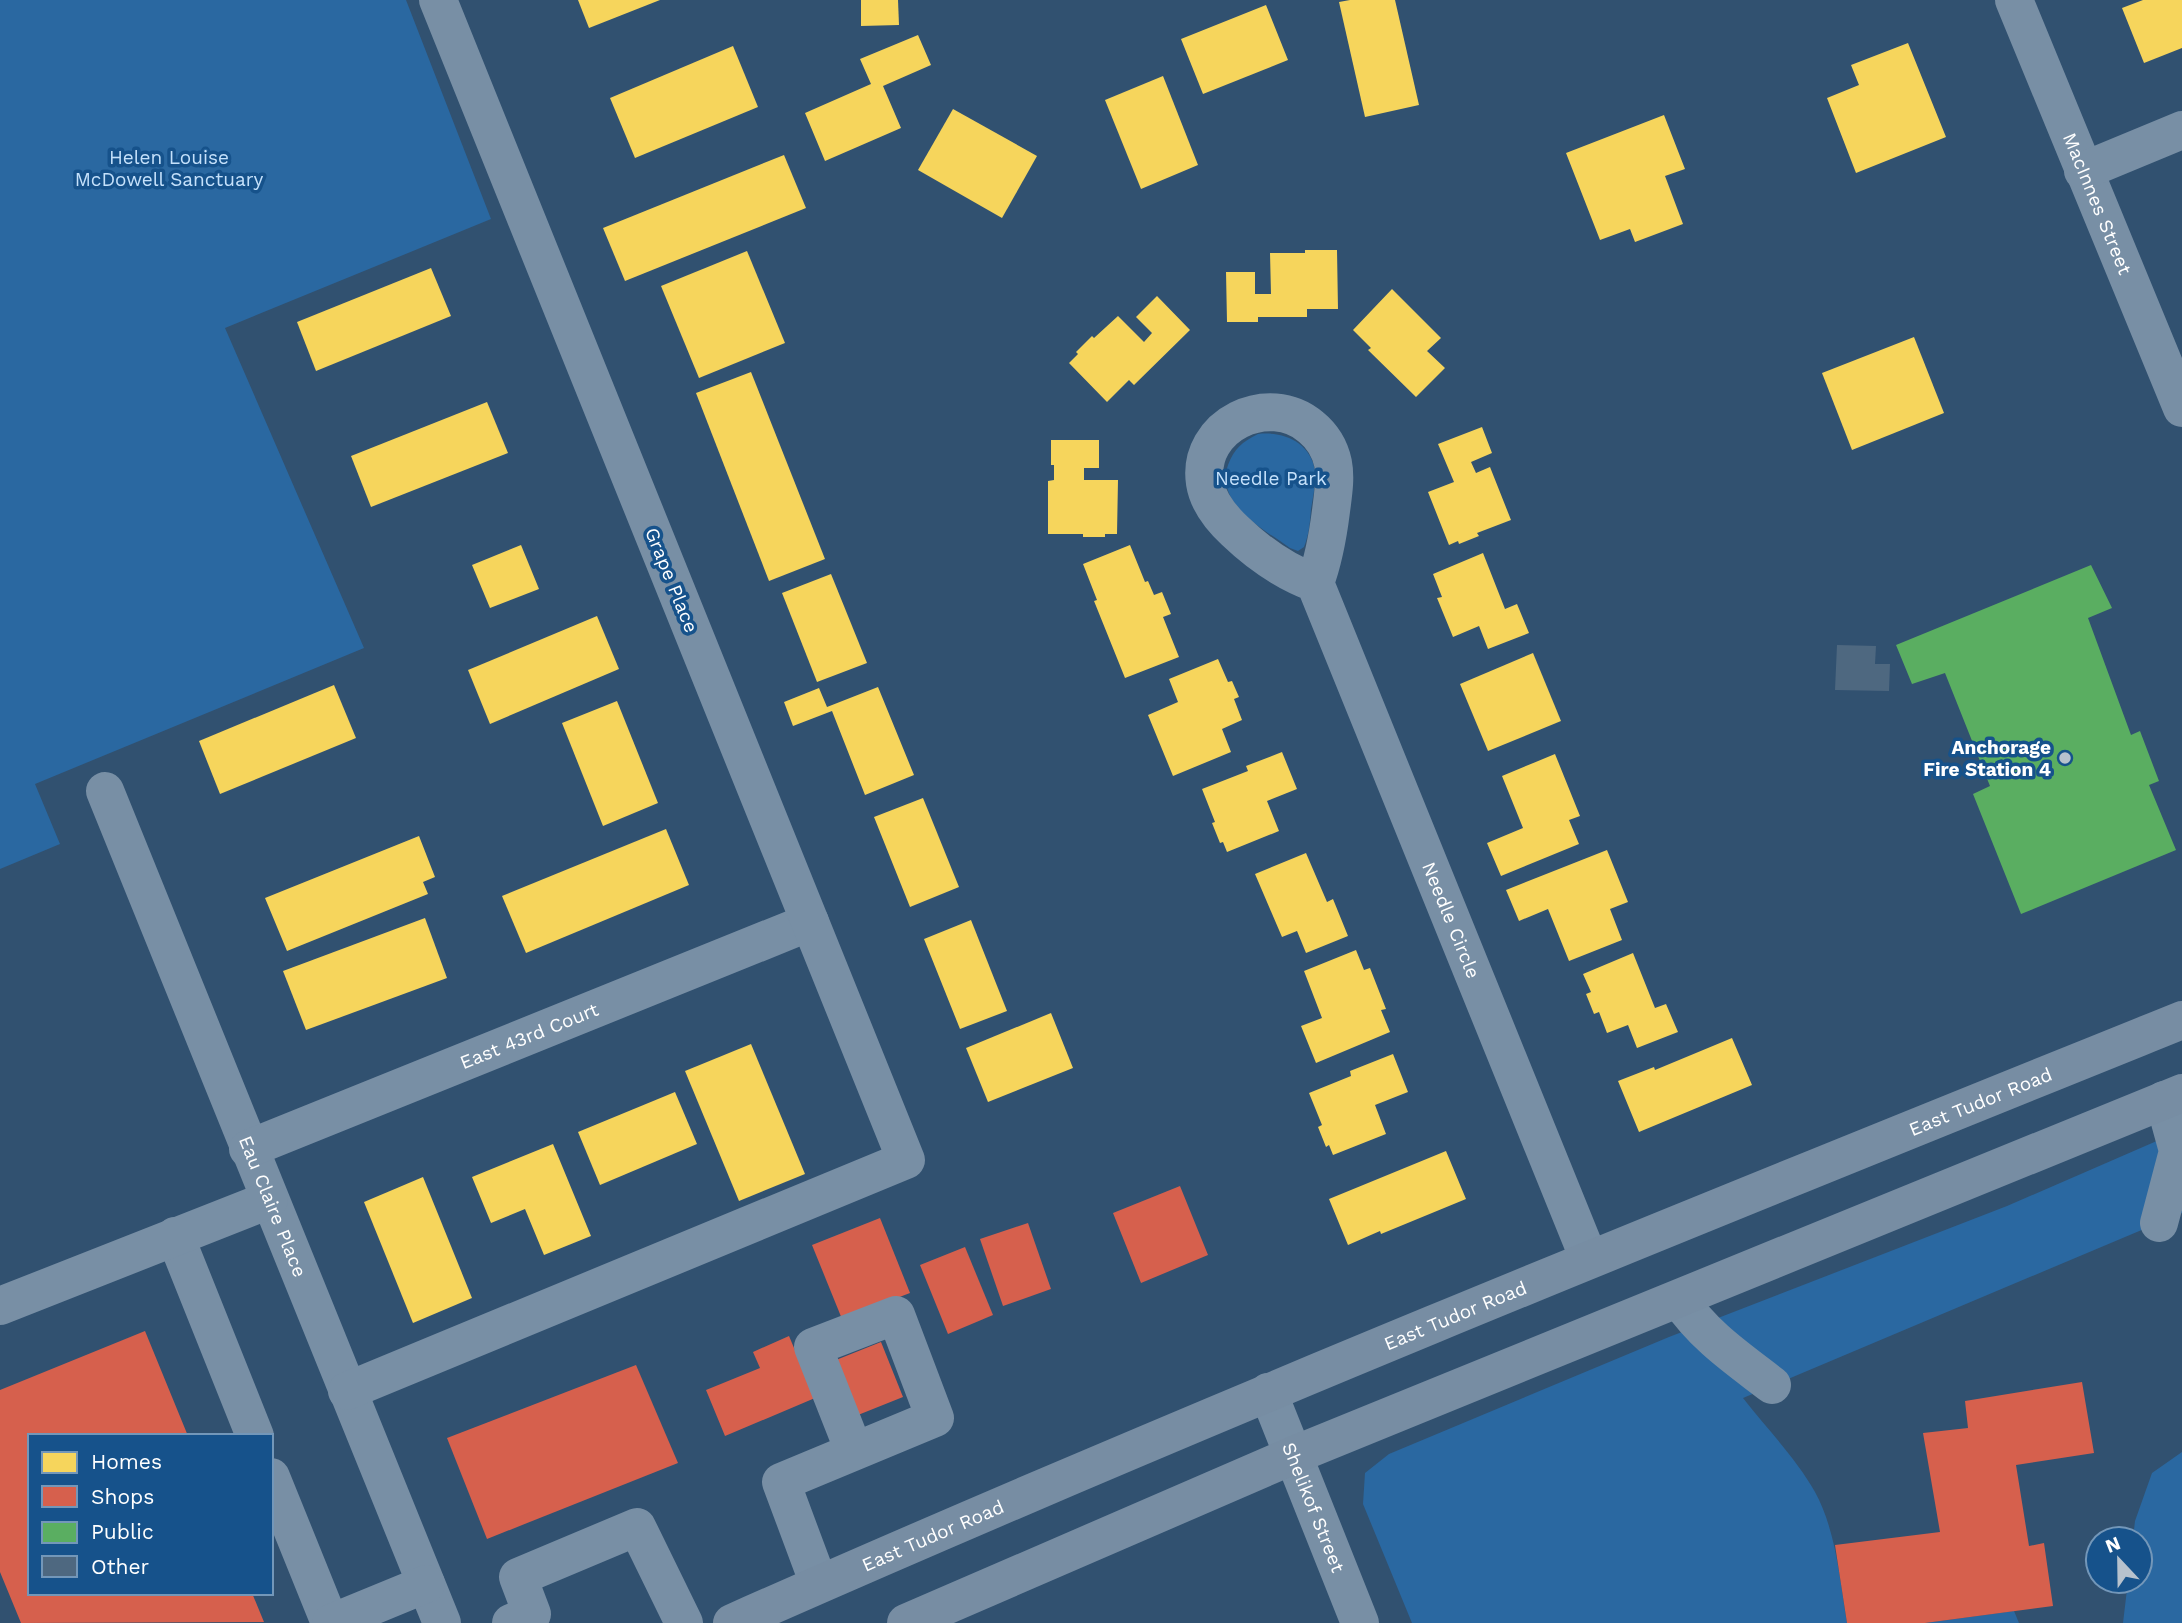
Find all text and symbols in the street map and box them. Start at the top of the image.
street label: MacInnes Street [2058,129,2137,278]
park label: Helen Louise McDowell Sanctuary [75,146,264,191]
park label: Needle Park [1215,467,1327,490]
street label: Grape Place [640,524,703,636]
place label: Anchorage Fire Station 4 [1923,736,2051,781]
marker: Anchorage Fire Station 4 [2057,750,2073,766]
street label: Needle Circle [1417,858,1485,982]
street label: East 43rd Court [457,998,602,1074]
street label: East Tudor Road [1906,1063,2055,1141]
street label: Eau Claire Place [234,1132,312,1280]
street label: East Tudor Road [1381,1276,1530,1355]
legend [28,1434,273,1595]
street label: Shelikof Street [1277,1439,1350,1576]
text: Homes [91,1449,162,1474]
text: Shops [91,1484,154,1509]
street label: East Tudor Road [858,1495,1007,1577]
text: Public [91,1519,154,1544]
north arrow [2084,1525,2154,1595]
text: N [2102,1531,2124,1558]
text: Other [91,1554,150,1579]

